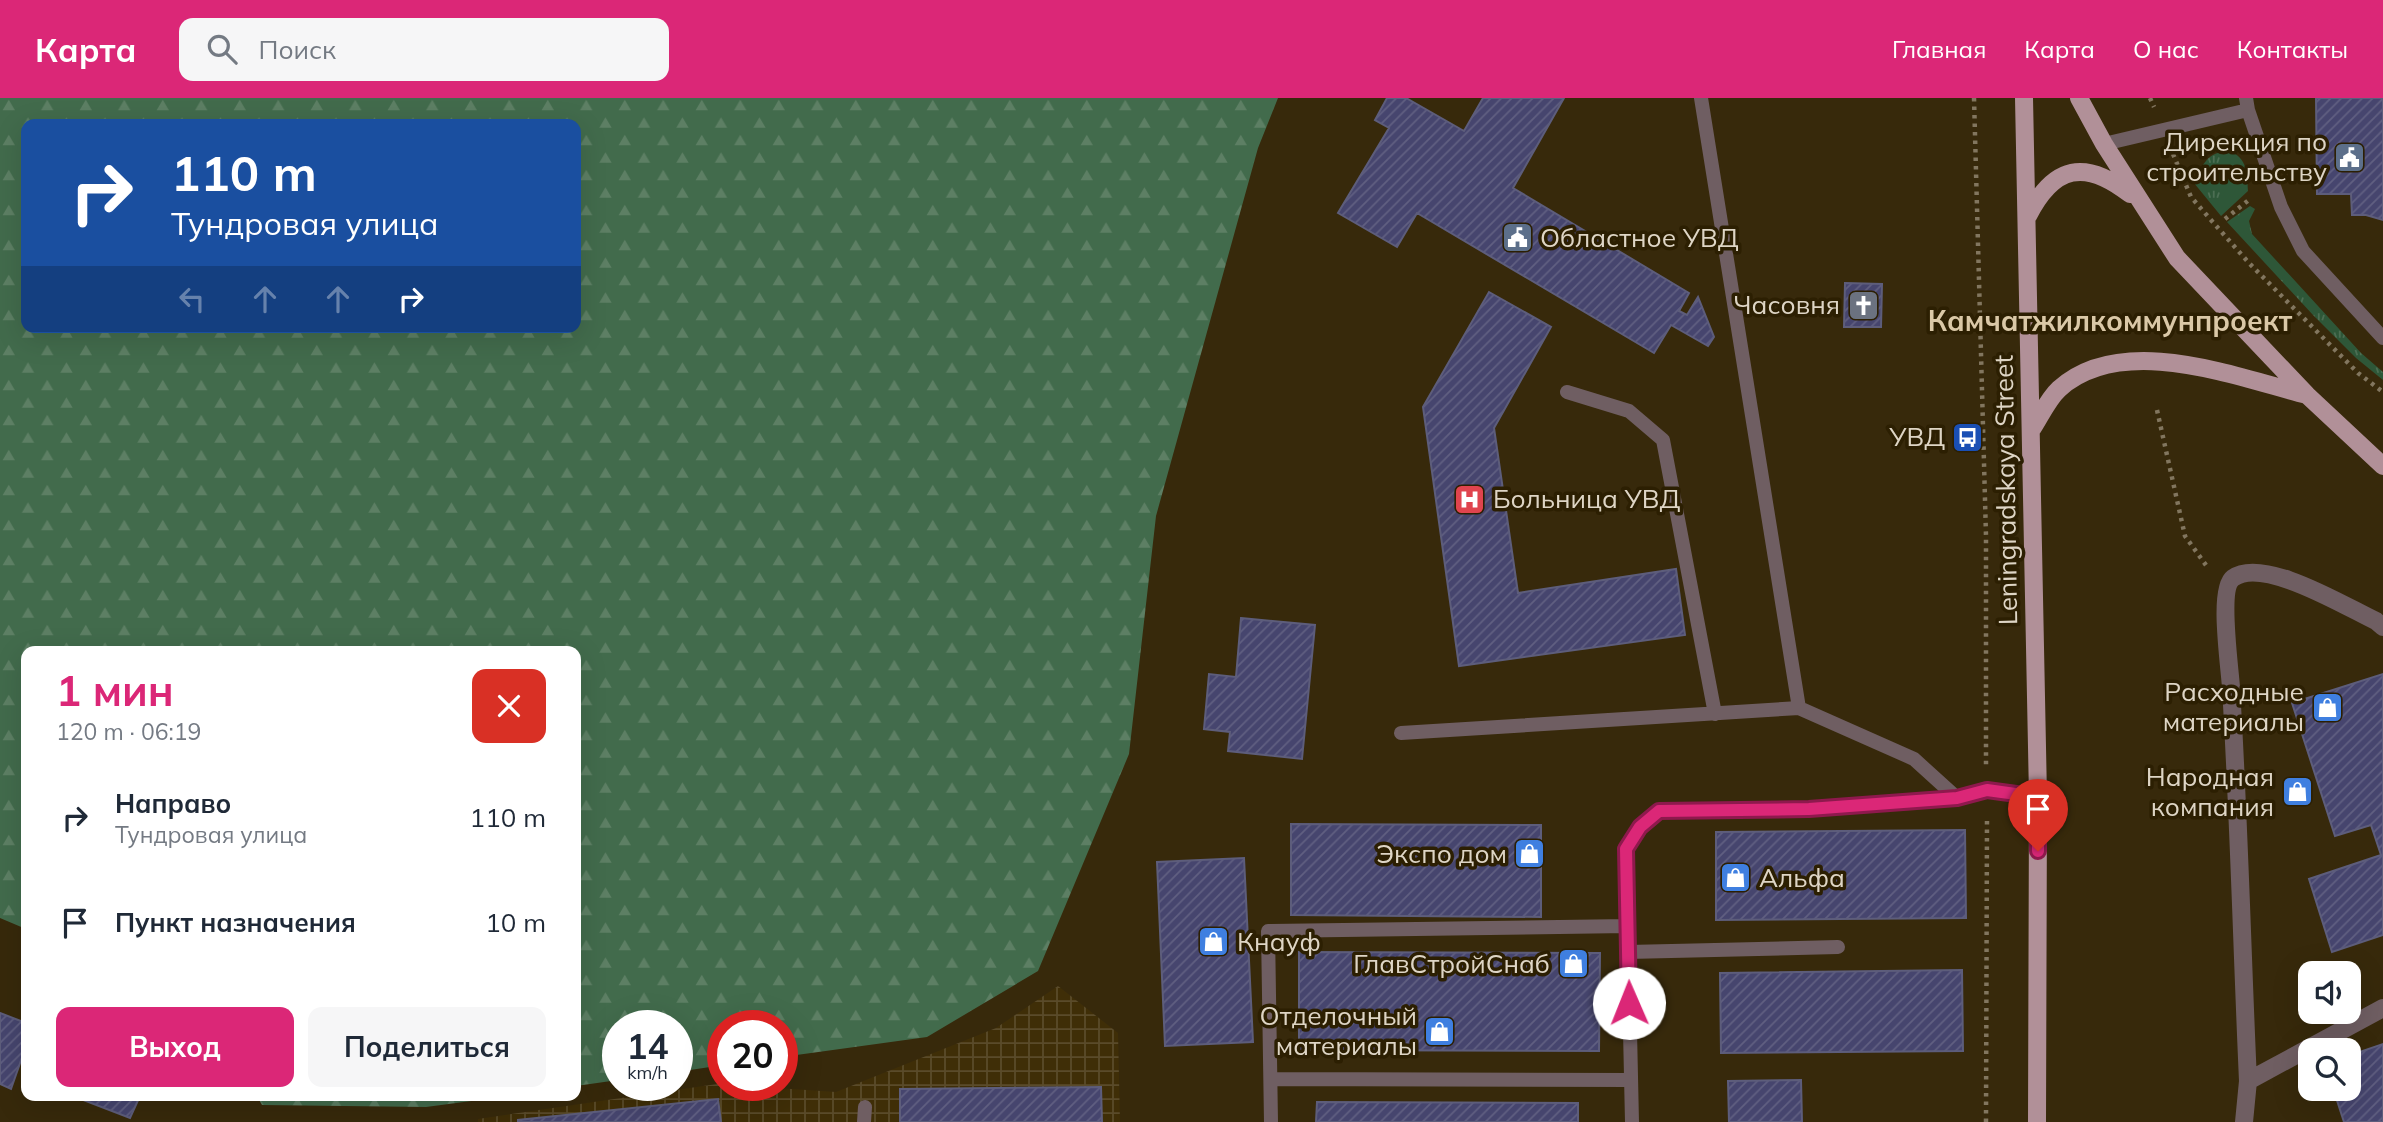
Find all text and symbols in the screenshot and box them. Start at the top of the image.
search box [179,18,669,81]
text: Карта [35,29,137,70]
icon: search [203,30,241,68]
text: Поиск [259,33,336,66]
text: Главная [1892,34,1986,64]
text: Карта [2024,34,2095,64]
text: О нас [2133,34,2199,64]
text: Контакты [2237,34,2348,64]
place label: Дирекция по строительству [2146,125,2327,188]
public building icon: Дирекция по строительству [2333,140,2367,174]
text: 110 m [171,142,317,203]
icon: right [56,147,147,238]
text: Тундровая улица [171,203,439,243]
public building icon: Областное УВД [1500,221,1534,255]
place label: Областное УВД [1540,221,1739,254]
icon: left [173,280,211,318]
icon: ahead [246,280,284,318]
icon: ahead [319,280,357,318]
icon: right [392,280,430,318]
place label: Часовня [1734,288,1840,321]
church icon: Часовня [1846,288,1880,322]
district label: Камчатжилкоммунпроект [1928,303,2293,338]
street label: Leningradskaya Street [1987,354,2024,626]
place label: УВД [1888,420,1945,453]
bus stop icon: УВД [1951,420,1985,454]
hospital icon: Больница УВД [1453,482,1487,516]
place label: Больница УВД [1493,482,1680,515]
text: 1 мин [56,664,174,717]
button: close [472,669,546,743]
place label: Расходные материалы [2163,675,2304,738]
shop icon: Расходные материалы [2310,690,2344,724]
text: 120 m · 06:19 [56,717,201,746]
place label: Народная компания [2146,760,2274,823]
shop icon: Народная компания [2280,775,2314,809]
pin [2008,779,2068,851]
text: Направо [115,787,231,820]
icon: arrive [2019,790,2057,828]
icon: right [56,799,94,837]
text: 110 m [470,801,546,834]
text: Тундровая улица [115,820,307,849]
place label: Экспо дом [1376,837,1507,870]
shop icon: Экспо дом [1513,837,1547,871]
shop icon: Альфа [1719,861,1753,895]
place label: Альфа [1759,861,1845,894]
icon: arrive [56,904,94,942]
text: Пункт назначения [115,906,356,939]
text: 10 m [485,906,546,939]
shop icon: Кнауф [1197,925,1231,959]
place label: Кнауф [1237,925,1321,958]
place label: ГлавСтройСнаб [1353,947,1550,980]
shop icon: ГлавСтройСнаб [1556,947,1590,981]
map controls [2298,961,2361,1101]
button: sound [2298,961,2361,1024]
position arrow [1592,966,1666,1040]
place label: Отделочный материалы [1260,999,1417,1062]
button: Выход [56,1007,294,1087]
button: Поделиться [308,1007,546,1087]
speed limit sign: 20 [707,1010,798,1101]
shop icon: Отделочный материалы [1423,1014,1457,1048]
text: 14 [626,1024,669,1068]
button: search [2298,1038,2361,1101]
text: km/h [627,1061,668,1084]

